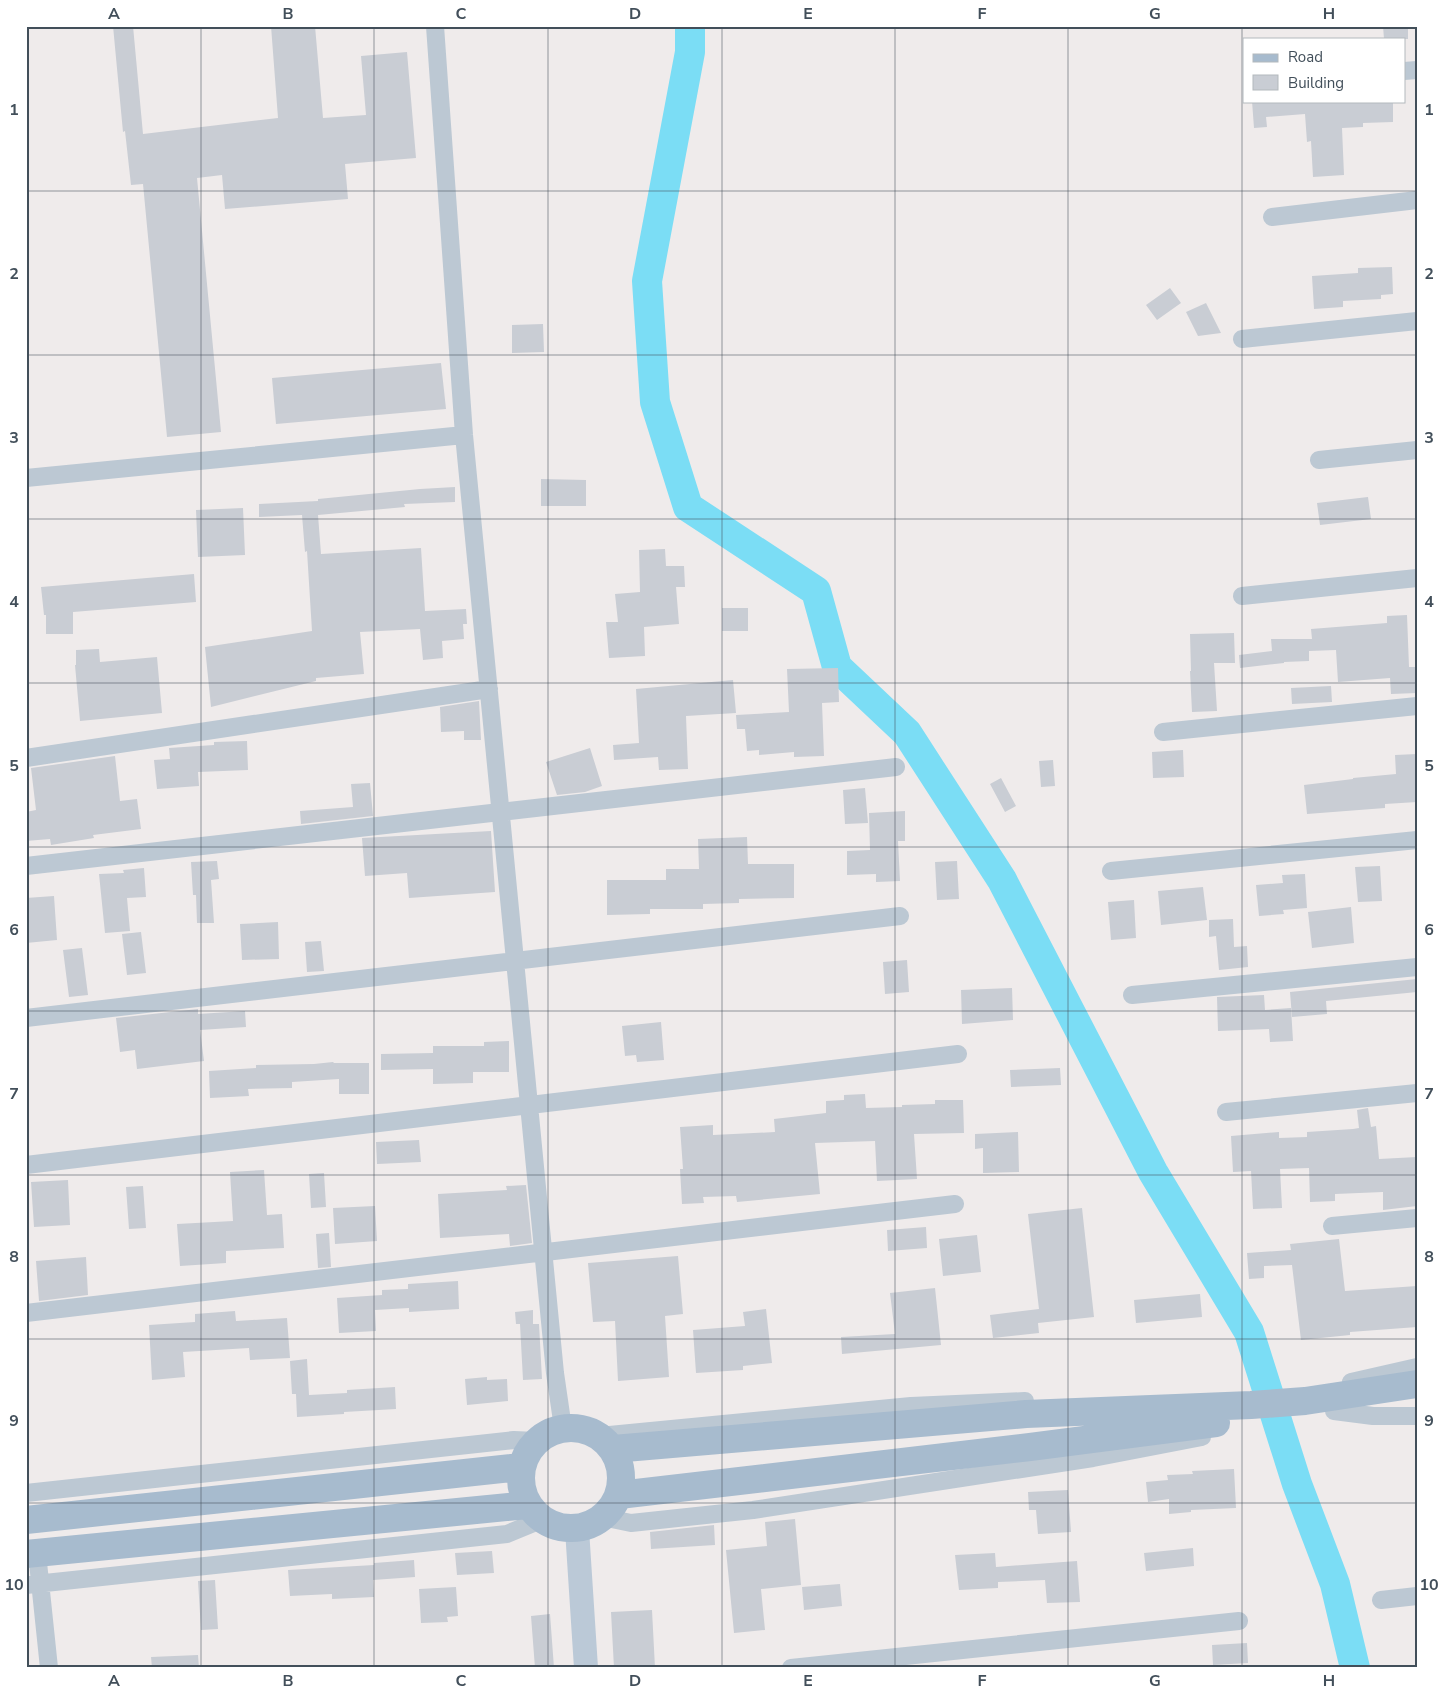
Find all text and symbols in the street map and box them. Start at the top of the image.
text: A [108,3,120,25]
text: B [282,3,294,25]
text: C [456,3,467,25]
text: D [629,3,641,25]
text: E [803,3,813,25]
text: F [978,3,987,25]
text: G [1149,3,1161,25]
text: H [1323,3,1335,25]
legend [1243,38,1406,102]
text: Road [1288,47,1323,67]
text: Building [1288,73,1344,93]
text: 1 [9,99,19,121]
text: 1 [1424,99,1434,121]
text: 2 [9,263,19,285]
text: 2 [1424,263,1434,285]
text: 3 [9,427,19,449]
text: 3 [1424,427,1434,449]
text: 4 [9,591,19,613]
text: 4 [1424,591,1434,613]
text: 5 [9,755,19,777]
text: 5 [1424,755,1434,777]
text: 6 [9,919,19,941]
text: 6 [1424,919,1434,941]
text: 7 [9,1083,19,1105]
text: 7 [1424,1083,1434,1105]
text: 8 [9,1246,19,1268]
text: 8 [1424,1246,1434,1268]
text: 9 [9,1410,19,1432]
text: 9 [1424,1410,1434,1432]
text: 10 [4,1574,24,1596]
text: 10 [1419,1574,1439,1596]
text: A [108,1670,120,1692]
text: B [282,1670,294,1692]
text: C [456,1670,467,1692]
text: D [629,1670,641,1692]
text: E [803,1670,813,1692]
text: F [978,1670,987,1692]
text: G [1149,1670,1161,1692]
text: H [1323,1670,1335,1692]

